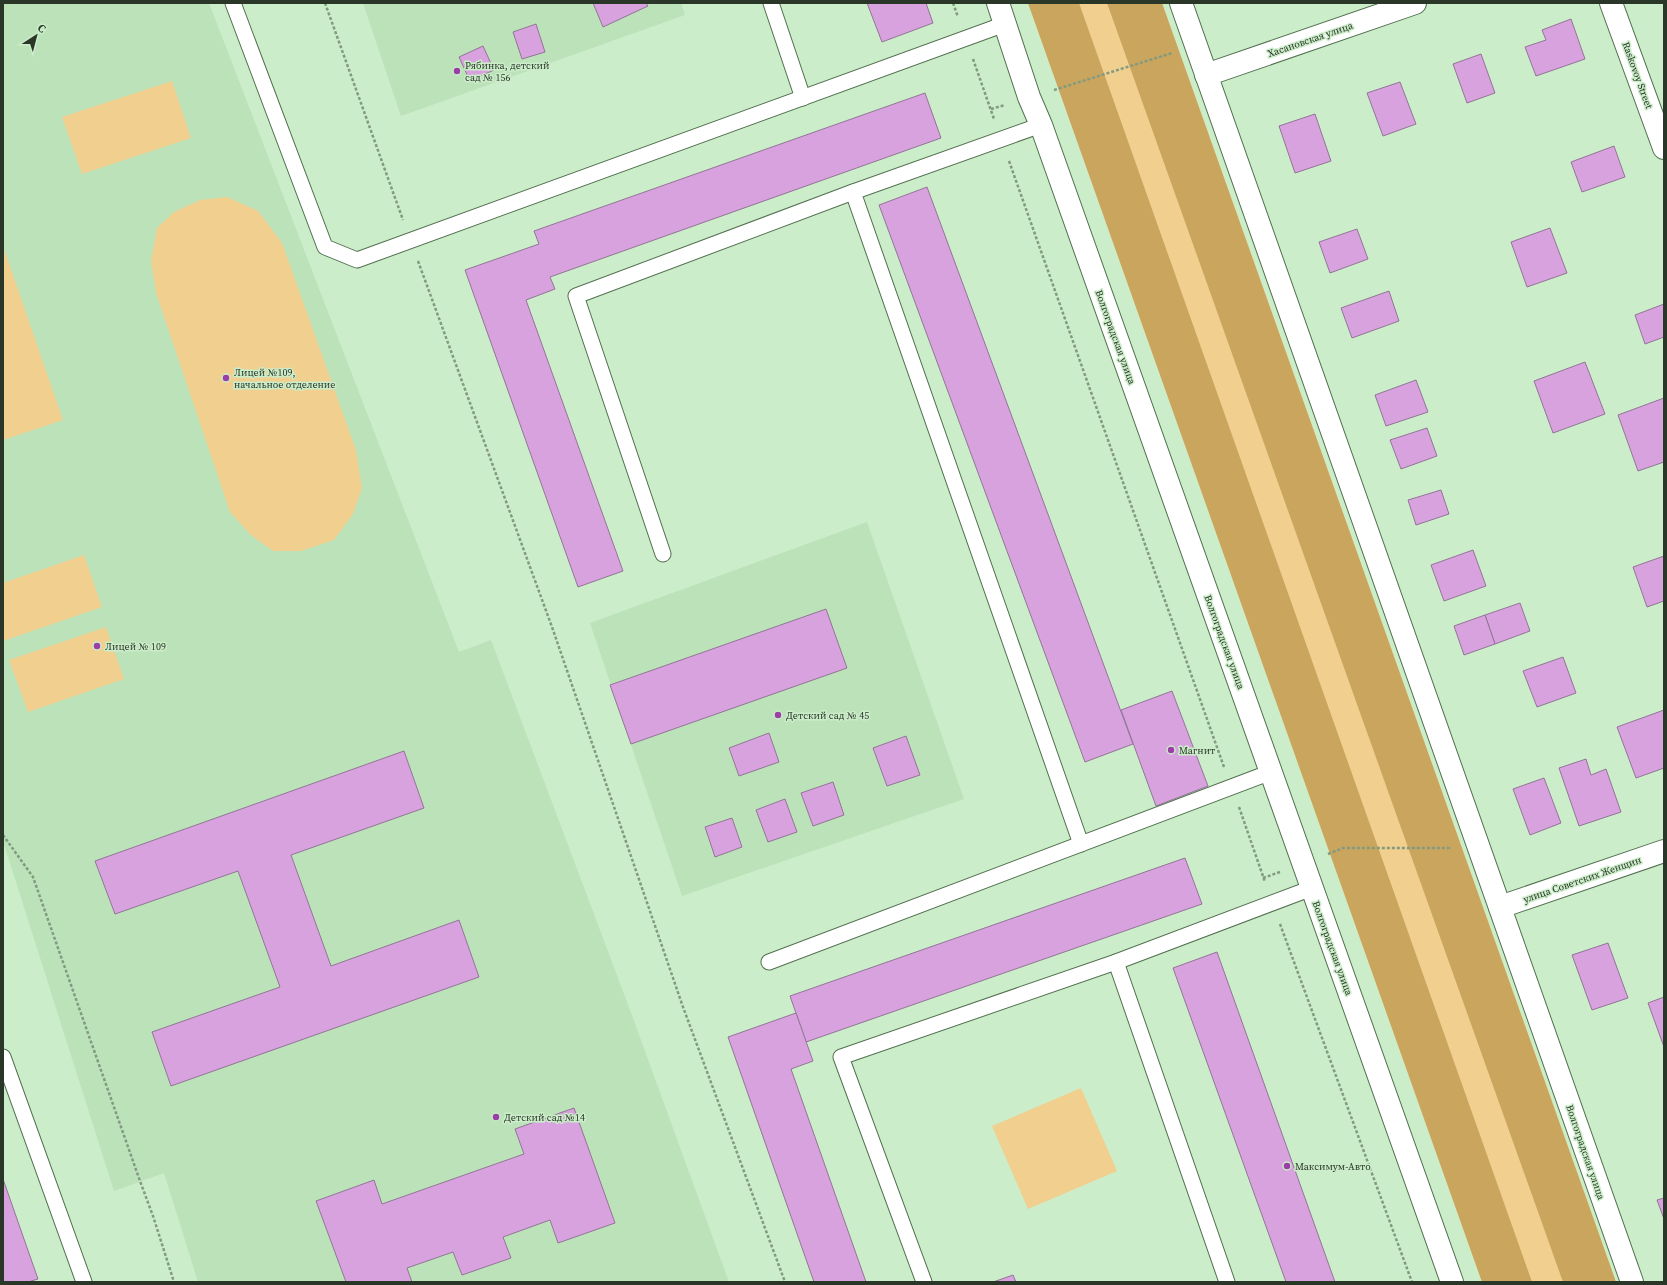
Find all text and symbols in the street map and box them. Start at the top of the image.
north arrow [16,16,56,56]
street label: Хасановская улица [1266,18,1355,60]
text: С [34,20,49,36]
street label: Raskovoy Street [1619,40,1656,111]
place label: Рябинка, детский сад № 156 [465,59,550,84]
marker: Рябинка, детский сад № 156 [452,66,462,76]
street label: Волгоградская улица [1092,288,1139,387]
place label: Лицей №109, начальное отделение [234,366,335,391]
marker: Лицей №109, начальное отделение [221,373,231,383]
street label: Волгоградская улица [1201,593,1248,692]
place label: Лицей № 109 [105,640,166,653]
marker: Лицей № 109 [92,641,102,651]
place label: Детский сад № 45 [786,709,869,722]
marker: Детский сад № 45 [773,710,783,720]
place label: Магнит [1179,744,1216,757]
marker: Магнит [1166,745,1176,755]
street label: улица Советских Женщин [1521,853,1643,906]
street label: Волгоградская улица [1309,899,1356,998]
street label: Волгоградская улица [1563,1103,1608,1202]
place label: Детский сад №14 [504,1111,585,1124]
marker: Детский сад №14 [491,1112,501,1122]
place label: Максимум-Авто [1295,1160,1371,1173]
marker: Максимум-Авто [1282,1161,1292,1171]

